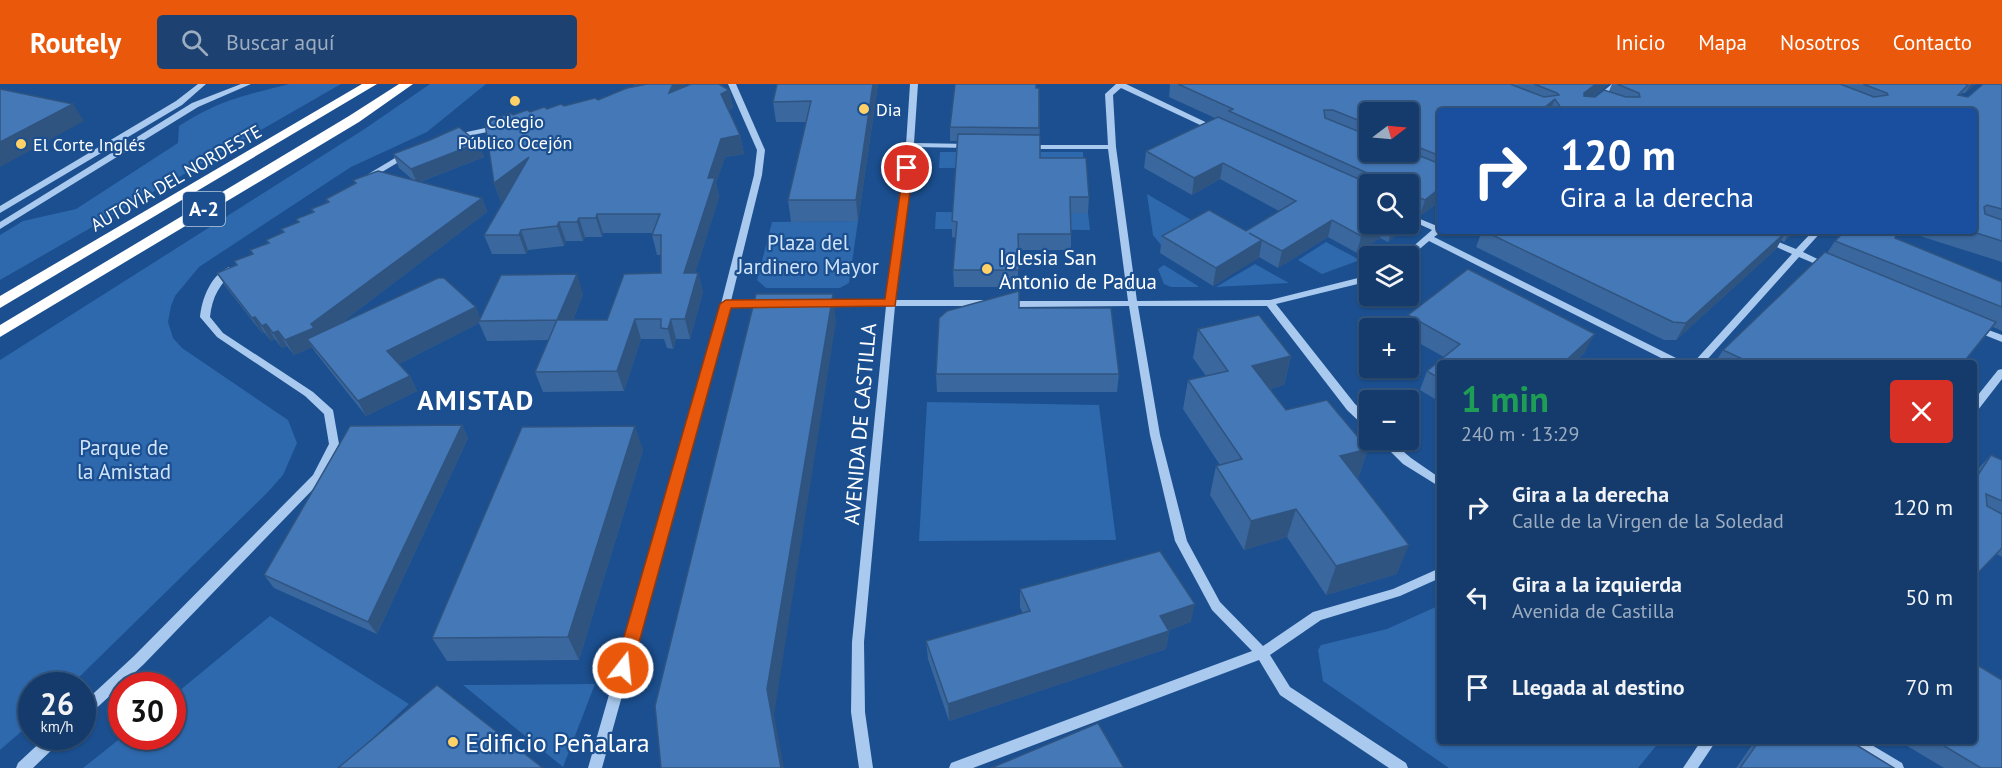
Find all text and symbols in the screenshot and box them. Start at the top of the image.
search box [157,15,577,69]
text: Routely [30,24,121,61]
icon: search [178,26,211,59]
text: Buscar aquí [226,28,335,56]
text: Inicio [1616,29,1665,56]
text: Mapa [1698,29,1747,56]
text: Nosotros [1780,29,1860,56]
text: Contacto [1893,29,1972,56]
marker: Colegio Público Ocejón [508,94,522,108]
place label: Dia [876,98,902,121]
marker: Dia [857,102,871,116]
north arrow [1359,102,1419,162]
map controls [1359,102,1419,450]
place label: Colegio Público Ocejón [458,110,572,154]
street label: AUTOVÍA DEL NORDESTE [86,120,266,236]
text: 120 m [1560,127,1676,182]
icon: right [1461,132,1539,210]
place label: El Corte Inglés [33,133,145,156]
marker: El Corte Inglés [14,137,28,151]
pin [881,142,932,193]
icon: arrive [890,151,923,184]
button: search [1359,174,1419,234]
text: Gira a la derecha [1560,180,1754,214]
road number: A-2 [183,192,225,226]
park label: Plaza del Jardinero Mayor [736,229,879,280]
place label: Iglesia San Antonio de Padua [999,244,1157,295]
button: layers [1359,246,1419,306]
marker: Iglesia San Antonio de Padua [980,262,994,276]
button: + [1359,318,1419,378]
street label: AVENIDA DE CASTILLA [838,321,882,526]
text: 1 min [1461,375,1549,422]
button: close [1890,380,1953,443]
district label: AMISTAD [417,383,535,417]
button: − [1359,390,1419,450]
text: 240 m · 13:29 [1461,421,1579,447]
park label: Parque de la Amistad [77,434,171,485]
text: Gira a la derecha [1512,480,1669,508]
icon: right [1461,491,1494,524]
text: 120 m [1893,493,1953,521]
text: Calle de la Virgen de la Soledad [1512,508,1784,534]
text: Gira a la izquierda [1512,570,1682,598]
icon: left [1461,581,1494,614]
text: 50 m [1905,583,1953,611]
text: Avenida de Castilla [1512,598,1674,624]
position arrow [591,636,655,700]
icon: arrive [1461,671,1494,704]
speed limit sign: 30 [108,672,186,750]
text: Llegada al destino [1512,673,1685,701]
text: 70 m [1905,673,1953,701]
text: 26 [40,684,74,723]
text: km/h [41,717,73,736]
place label: Edificio Peñalara [465,726,650,759]
marker: Edificio Peñalara [446,735,460,749]

